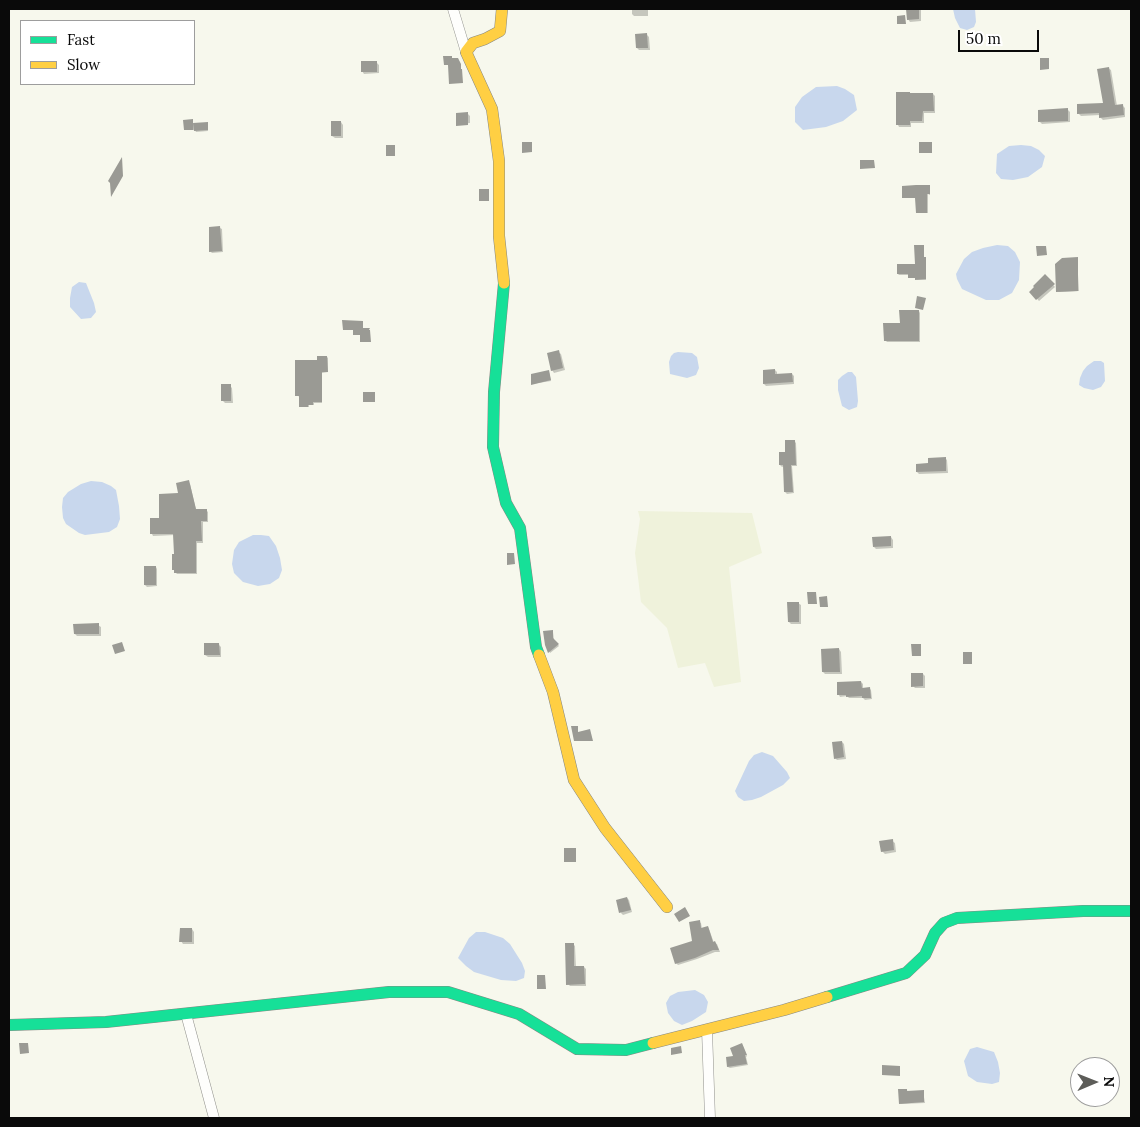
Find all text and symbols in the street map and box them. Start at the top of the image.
legend [20,20,195,85]
scale bar [960,20,1041,52]
text: 50 m [966,29,1001,48]
text: Fast [67,30,95,49]
text: Slow [67,55,100,74]
north arrow [1070,1057,1120,1107]
text: N [1100,1076,1118,1087]

